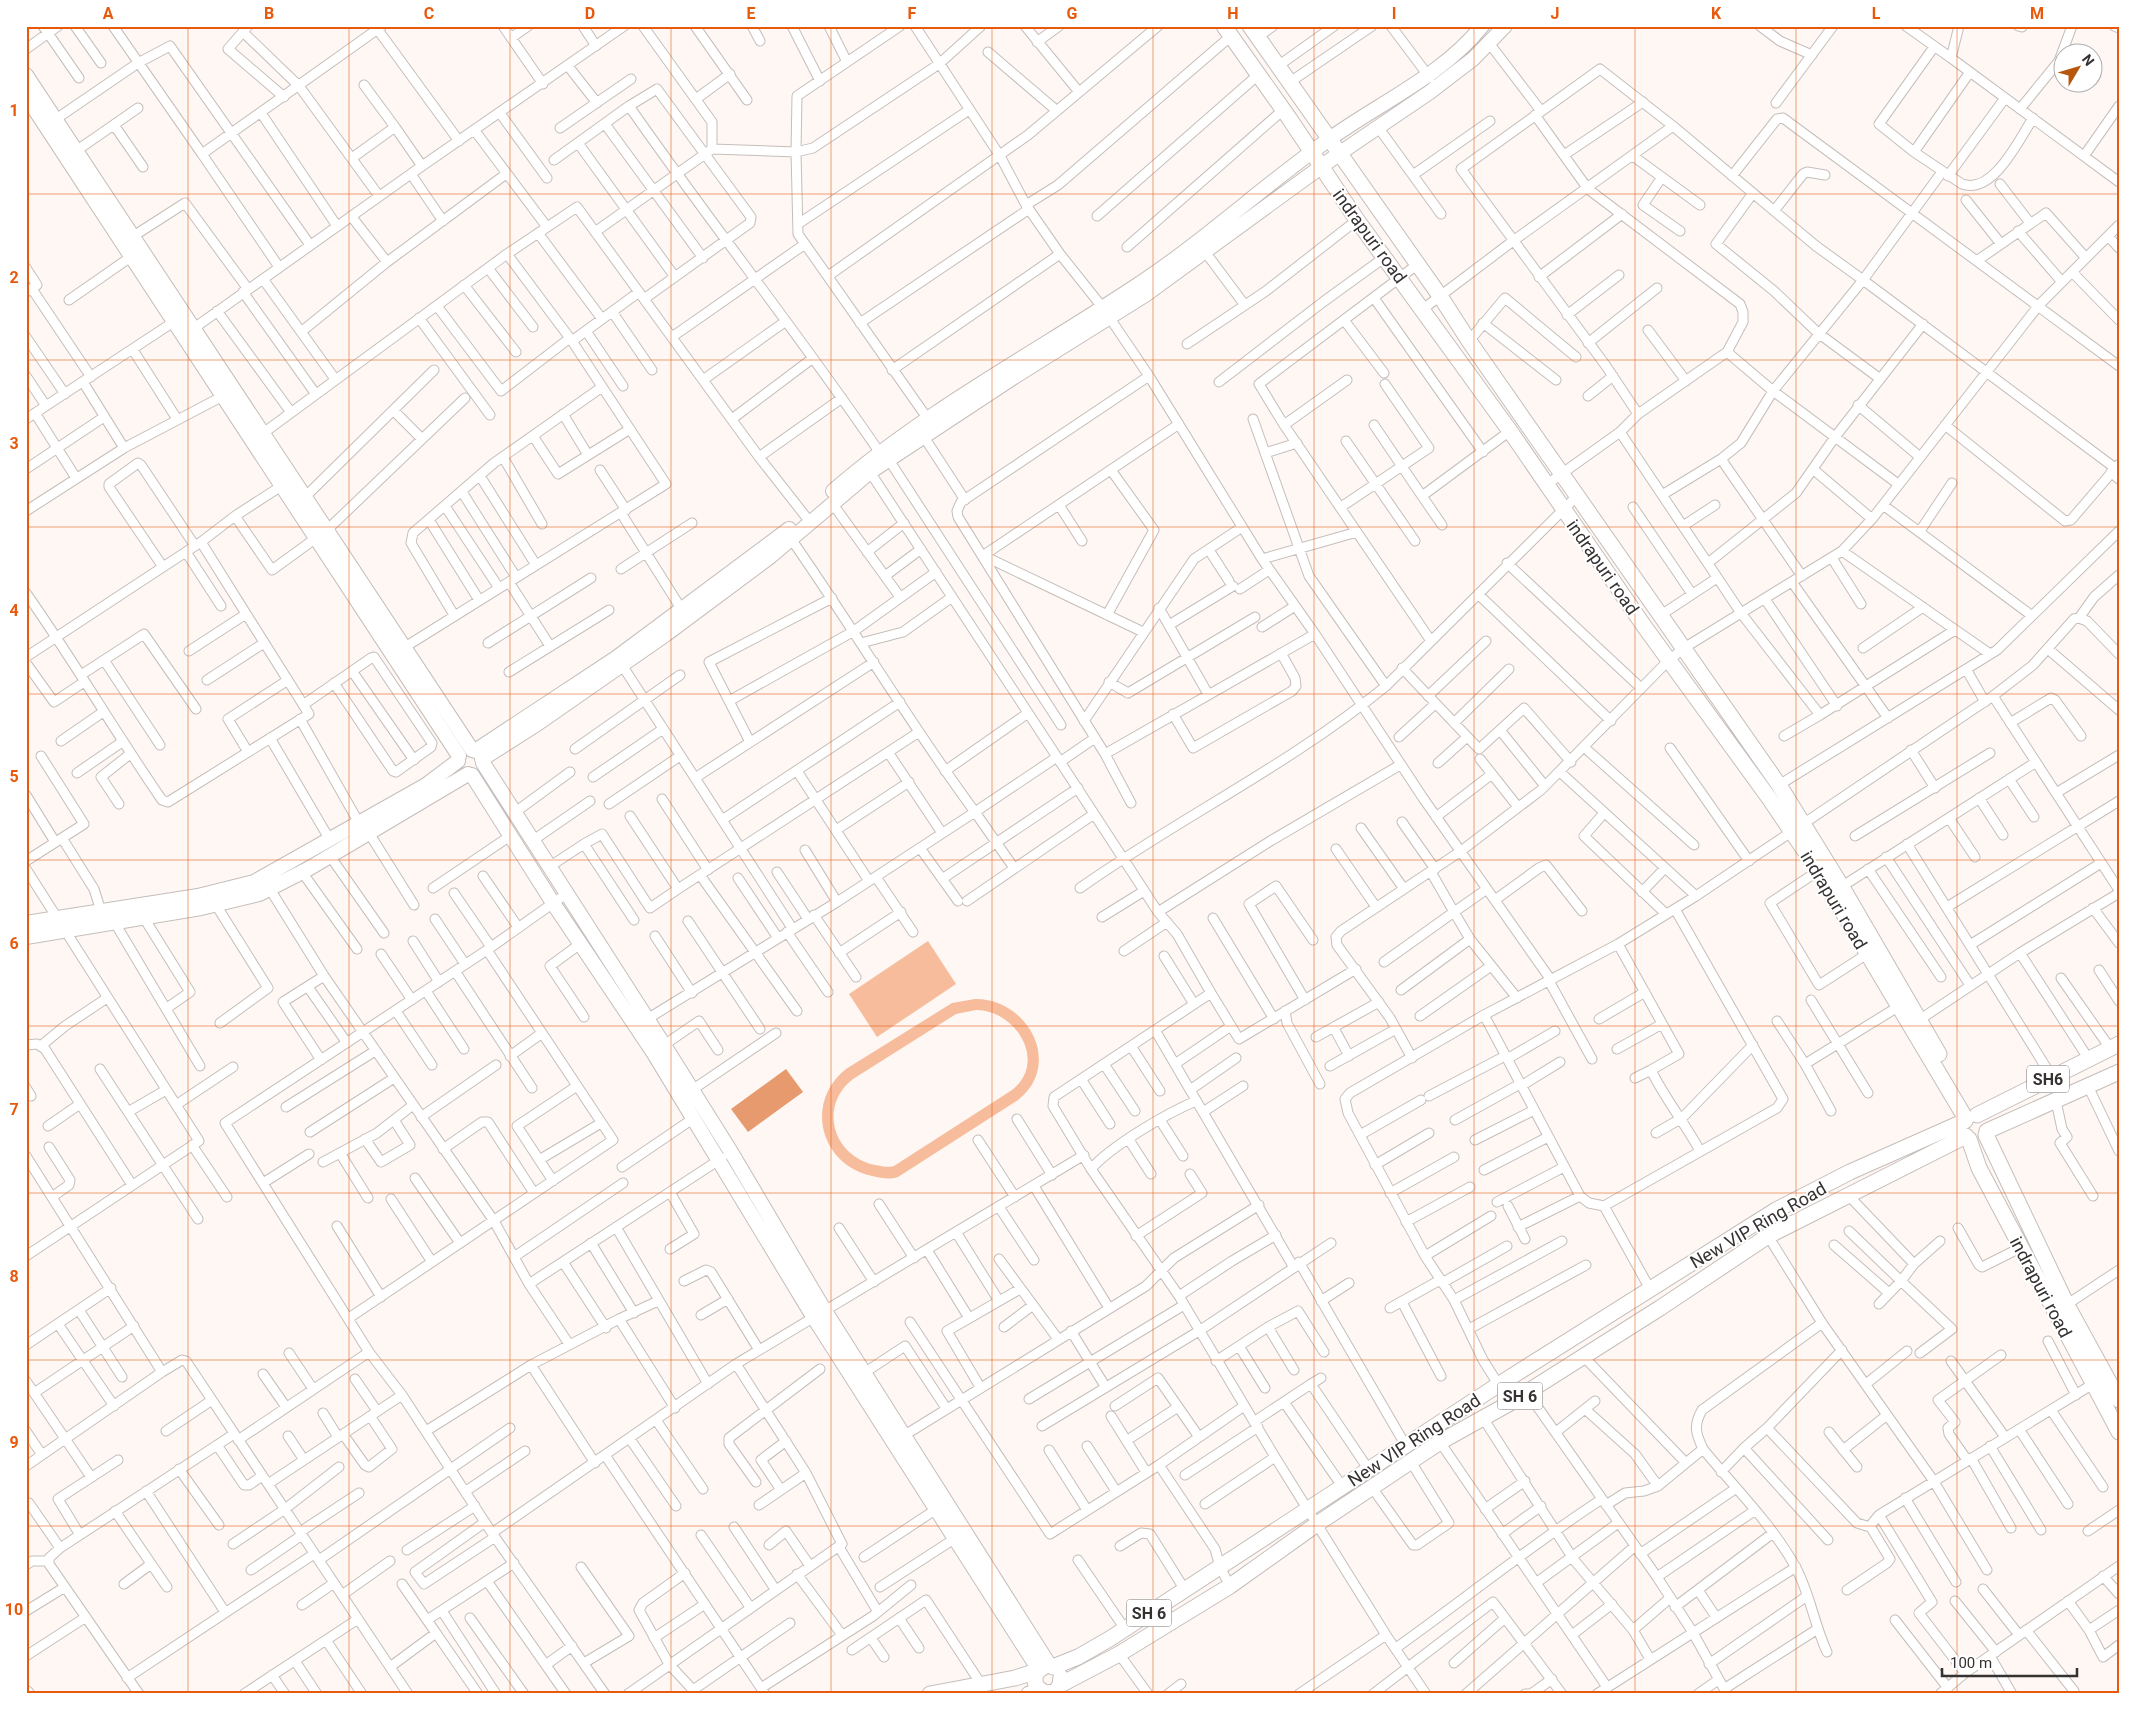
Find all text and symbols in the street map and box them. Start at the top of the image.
text: A [103,4,114,23]
text: B [264,4,274,23]
text: C [424,4,434,23]
text: D [585,4,595,23]
text: E [747,4,756,23]
text: F [908,4,917,23]
text: G [1067,4,1078,23]
text: H [1227,4,1239,23]
text: I [1392,4,1396,23]
text: J [1551,4,1559,23]
text: K [1711,4,1722,23]
text: L [1872,4,1881,23]
text: M [2030,4,2044,23]
north arrow [2052,42,2102,92]
text: N [2079,51,2098,69]
text: 1 [9,101,19,120]
street label: indrapuri road [1329,185,1411,287]
text: 2 [9,268,19,287]
text: 3 [9,434,19,453]
street label: indrapuri road [1563,515,1643,619]
text: 4 [9,601,19,620]
text: 5 [9,767,19,786]
street label: indrapuri road [1796,847,1872,953]
text: 6 [9,934,19,953]
road number: SH6 [2027,1066,2069,1092]
text: 7 [9,1100,19,1119]
street label: New VIP Ring Road [1686,1177,1830,1273]
street label: indrapuri road [2006,1233,2076,1341]
text: 8 [9,1267,19,1286]
road number: SH 6 [1498,1382,1542,1410]
street label: New VIP Ring Road [1344,1389,1484,1491]
text: 9 [9,1433,19,1452]
text: 10 [5,1600,23,1619]
road number: SH 6 [1126,1600,1172,1626]
scale bar [1942,1645,2078,1677]
text: 100 m [1950,1654,1992,1672]

